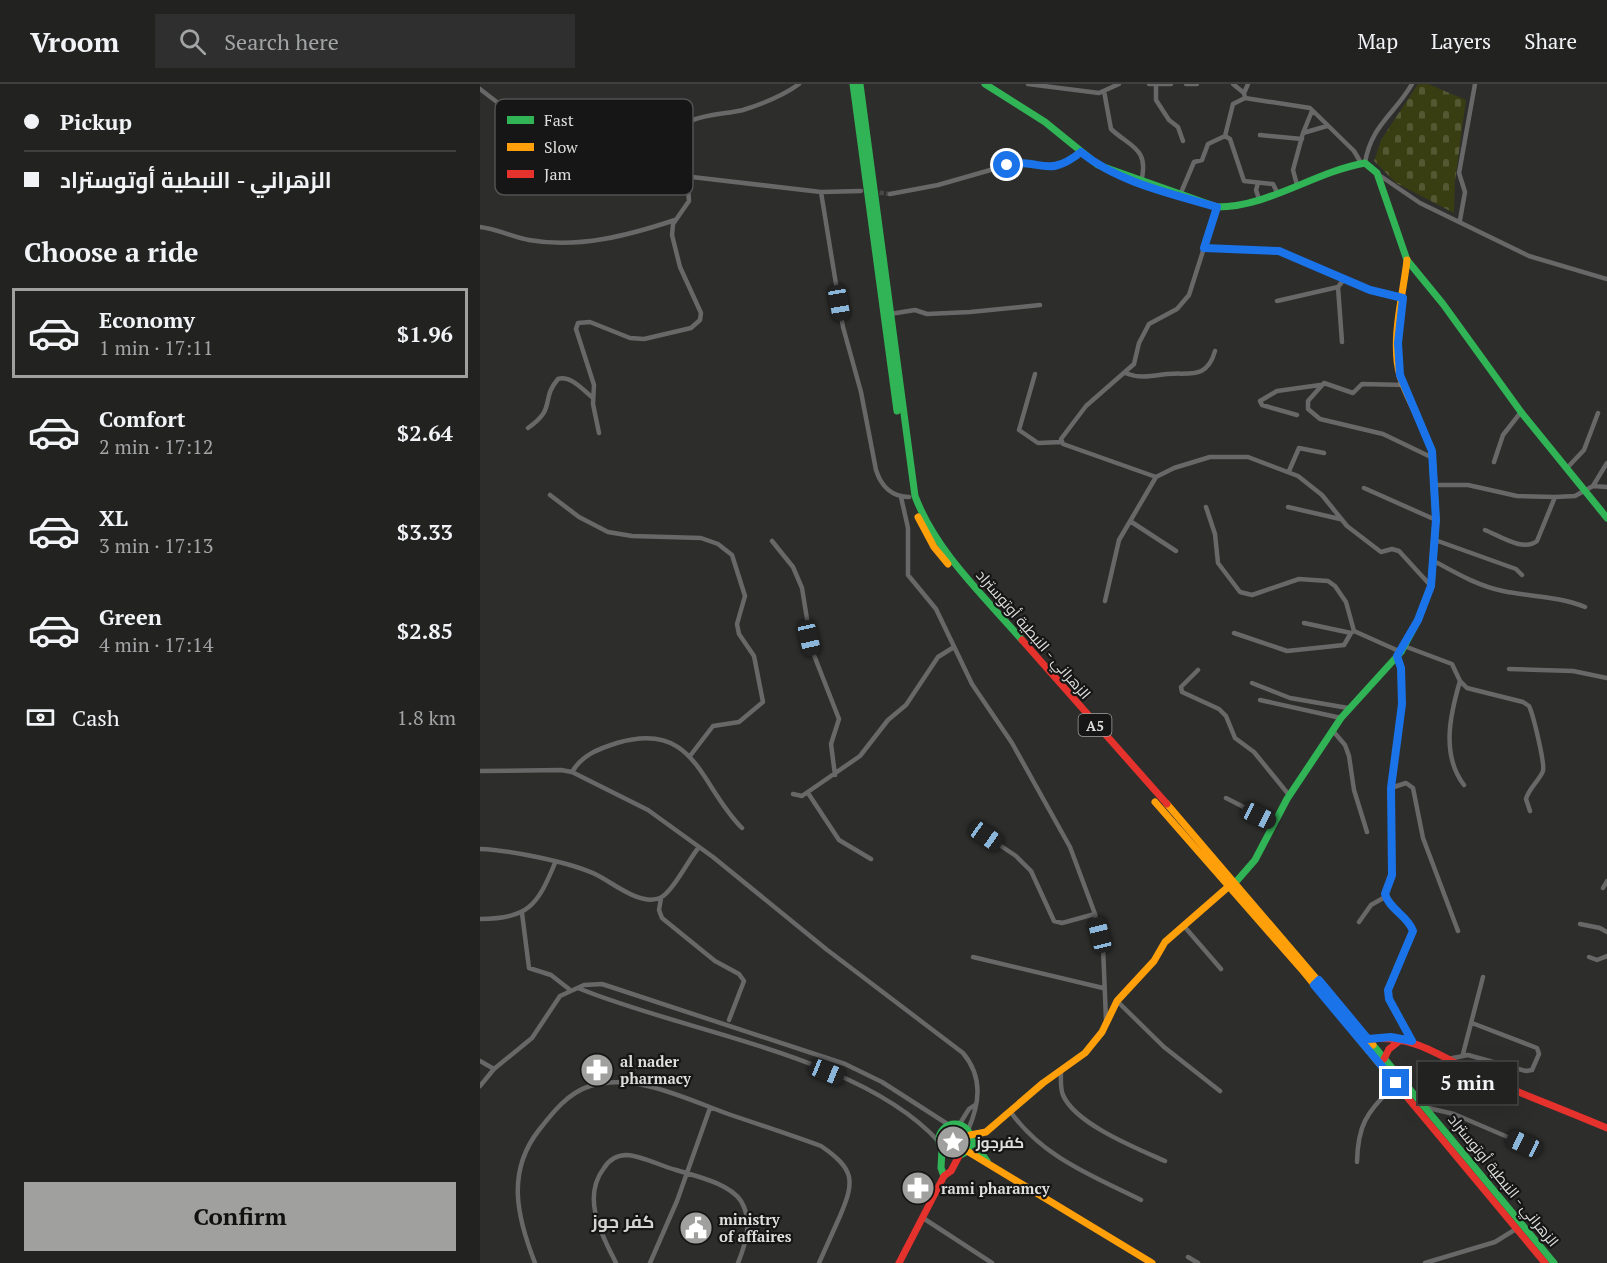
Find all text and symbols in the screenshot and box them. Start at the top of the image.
search box [155,14,575,68]
text: Vroom [30,23,119,60]
icon: search [176,25,209,58]
text: Search here [224,27,339,56]
text: Map [1357,27,1398,55]
text: Layers [1431,27,1491,55]
text: Share [1524,27,1577,55]
legend [495,99,693,195]
text: Pickup [60,107,132,136]
text: Fast [544,109,574,131]
text: Slow [544,136,578,158]
route start [993,151,1020,178]
text: Jam [544,163,572,185]
text: الزهراني - النبطية أوتوستراد [60,165,332,194]
text: Choose a ride [24,234,199,270]
car [827,284,851,322]
text: Economy [99,305,195,334]
icon: car [27,306,81,360]
text: $1.96 [397,319,453,348]
text: 1 min · 17:11 [99,334,213,361]
text: Comfort [99,404,185,433]
icon: car [27,405,81,459]
text: $2.64 [397,418,453,447]
text: 2 min · 17:12 [99,433,213,460]
text: XL [99,503,128,532]
icon: car [27,504,81,558]
text: $3.33 [397,517,453,546]
text: 3 min · 17:13 [99,532,213,559]
street label: الزهراني - النبطية أوتوستراد [970,565,1096,705]
text: Green [99,602,162,631]
icon: car [27,603,81,657]
text: $2.85 [397,616,453,645]
car [796,618,822,658]
text: 4 min · 17:14 [99,631,213,658]
icon: cash [24,701,57,734]
text: Cash [72,703,120,732]
text: 1.8 km [397,704,456,731]
road number: A5 [1078,714,1112,736]
car [1239,800,1279,832]
car [966,818,1006,854]
car [1087,915,1113,955]
place label: al nader pharmacy [620,1051,692,1088]
pharmacy icon: al nader pharmacy [579,1052,615,1088]
car [807,1057,847,1087]
callout: 5 min [1417,1062,1516,1104]
route end [1382,1069,1409,1096]
text: 5 min [1440,1069,1495,1096]
street label: الزهراني - النبطية أوتوستراد [1442,1109,1564,1252]
place icon: كفرجوز [935,1124,971,1160]
car [1504,1128,1544,1160]
place label: كفرجوز [975,1132,1024,1152]
pharmacy icon: rami pharamcy [900,1170,936,1206]
place label: rami pharamcy [941,1178,1051,1198]
button: Confirm [24,1182,456,1251]
district label: كفر جوز [591,1209,654,1233]
place label: ministry of affaires [719,1209,792,1246]
public building icon: ministry of affaires [678,1210,714,1246]

